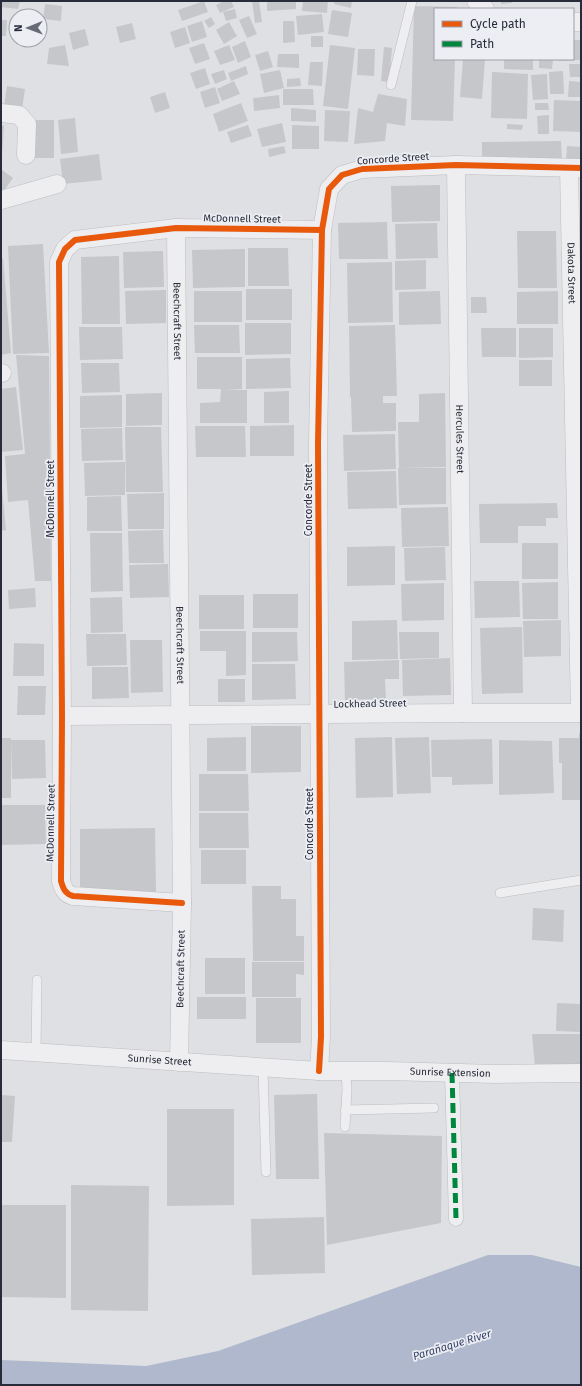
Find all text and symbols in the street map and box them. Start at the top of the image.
north arrow [8,8,48,48]
legend [434,8,574,60]
text: Cycle path [470,17,526,31]
text: N [12,24,25,32]
text: Path [470,37,494,51]
street label: Concorde Street [357,150,430,168]
street label: McDonnell Street [203,212,281,226]
street label: Dakota Street [564,242,578,304]
street label: Beechcraft Street [170,282,183,361]
street label: Hercules Street [453,404,466,474]
street label: McDonnell Street [45,460,57,538]
street label: Concorde Street [303,463,315,536]
street label: Beechcraft Street [173,606,186,685]
street label: Lockhead Street [333,697,407,711]
street label: McDonnell Street [44,784,58,862]
street label: Concorde Street [304,787,316,860]
street label: Beechcraft Street [174,929,188,1008]
street label: Sunrise Street [127,1052,192,1069]
street label: Sunrise Extension [410,1066,491,1080]
water label: Parañaque River [411,1327,493,1363]

